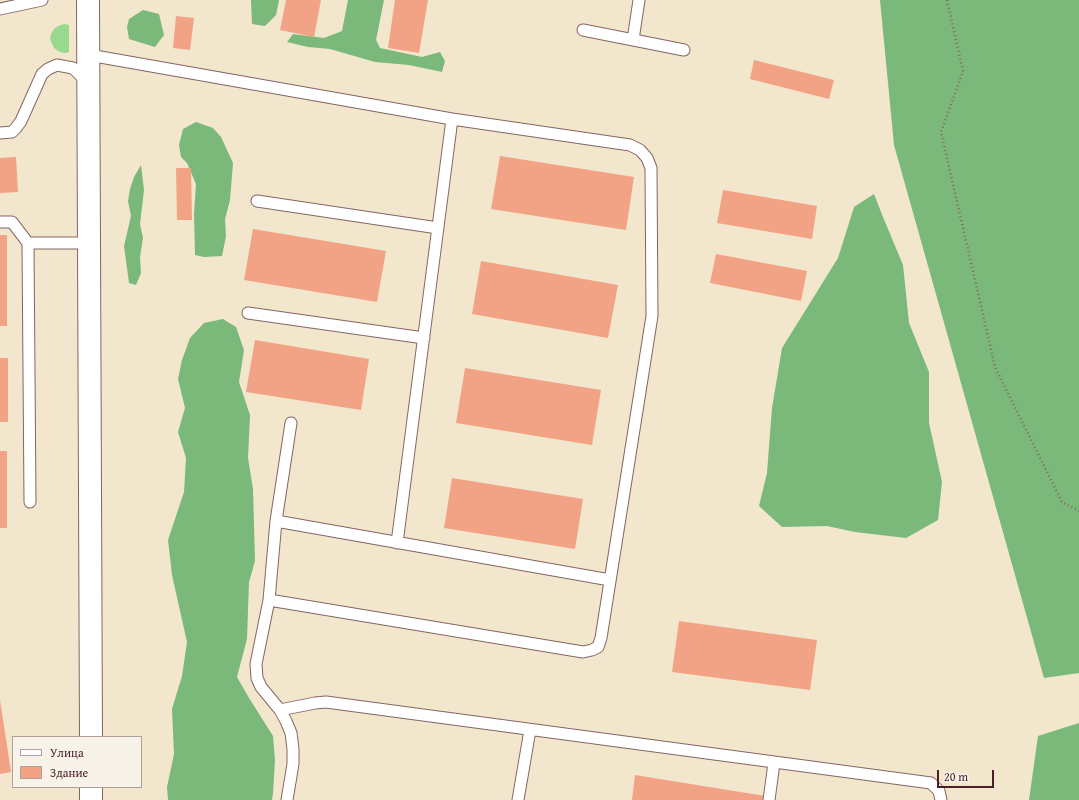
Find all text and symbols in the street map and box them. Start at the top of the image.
legend [12,736,142,788]
text: Улица [50,744,84,761]
scale bar [939,762,996,788]
text: Здание [50,764,88,781]
text: 20 m [944,768,968,785]

